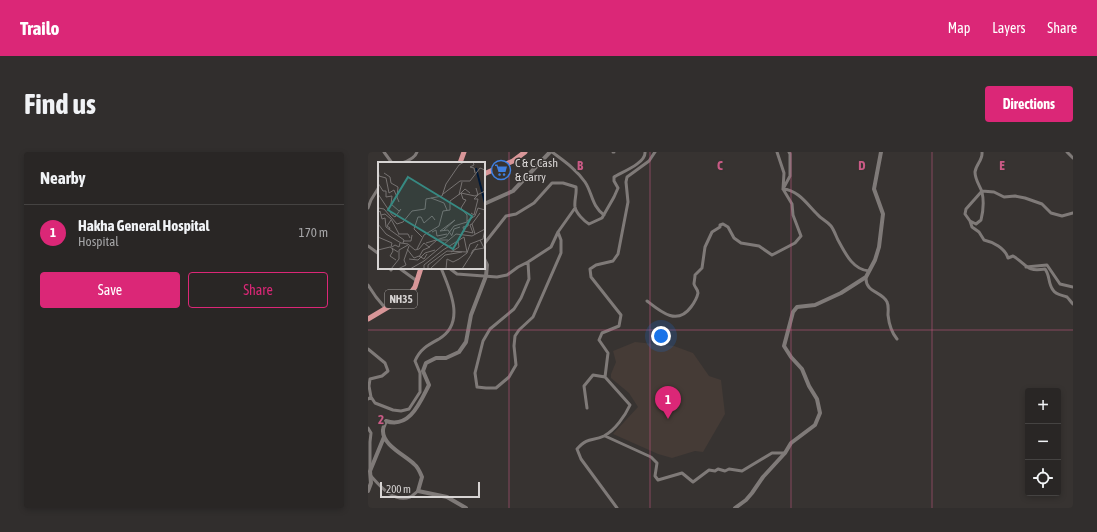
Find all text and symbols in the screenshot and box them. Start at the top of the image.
text: Trailo [20,17,59,39]
text: Map [948,20,970,36]
text: Layers [992,20,1025,36]
text: Share [1047,20,1077,36]
button: Directions [985,86,1073,122]
text: Find us [24,88,96,120]
place label: C & C Cash & Carry [515,156,558,184]
text: B [577,158,584,173]
text: C [717,158,723,173]
text: D [858,158,866,173]
text: E [999,158,1005,173]
supermarket icon: C & C Cash & Carry [490,159,512,181]
inset map [378,162,485,269]
text: Nearby [40,168,86,188]
text: Hakha General Hospital [78,217,209,234]
text: 1 [50,225,56,240]
text: 170 m [299,225,328,240]
text: Hospital [78,234,119,249]
button: Save [40,272,180,308]
button: Share [188,272,328,308]
road number: NH35 [385,290,417,308]
your location [651,326,671,346]
pin: 1 [655,386,681,419]
map controls [1025,388,1061,496]
button: + [1025,388,1061,424]
text: 2 [378,412,384,427]
button: − [1025,424,1061,460]
button: locate [1025,460,1061,496]
scale bar [380,480,480,499]
text: 200 m [386,483,411,495]

